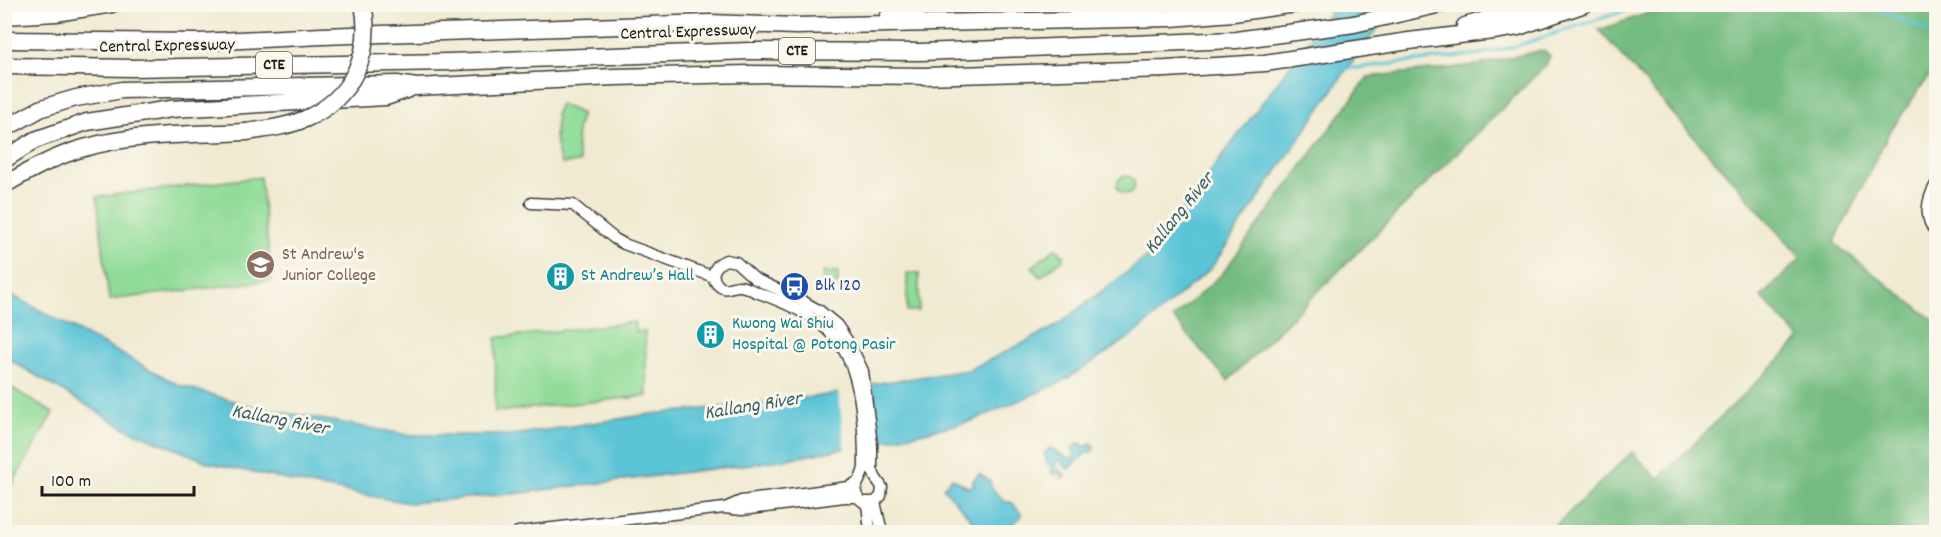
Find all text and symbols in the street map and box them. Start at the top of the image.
street label: Central Expressway [620,18,757,48]
street label: Central Expressway [99,33,236,61]
road number: CTE [779,38,815,64]
road number: CTE [256,52,292,78]
water label: Kallang River [1138,165,1223,261]
place label: St Andrew's Junior College [282,243,376,289]
school or university icon: St Andrew's Junior College [245,249,277,281]
building icon: St Andrew’s Hall [544,260,576,292]
place label: St Andrew’s Hall [581,264,695,289]
bus stop icon: Blk 120 [778,270,810,302]
place label: Blk 120 [815,274,861,299]
place label: Kwong Wai Shiu Hospital @ Potong Pasir [732,312,896,358]
building icon: Kwong Wai Shiu Hospital @ Potong Pasir [695,318,727,350]
water label: Kallang River [702,385,806,428]
water label: Kallang River [229,398,333,445]
scale bar [42,459,194,497]
text: 100 m [51,470,91,495]

